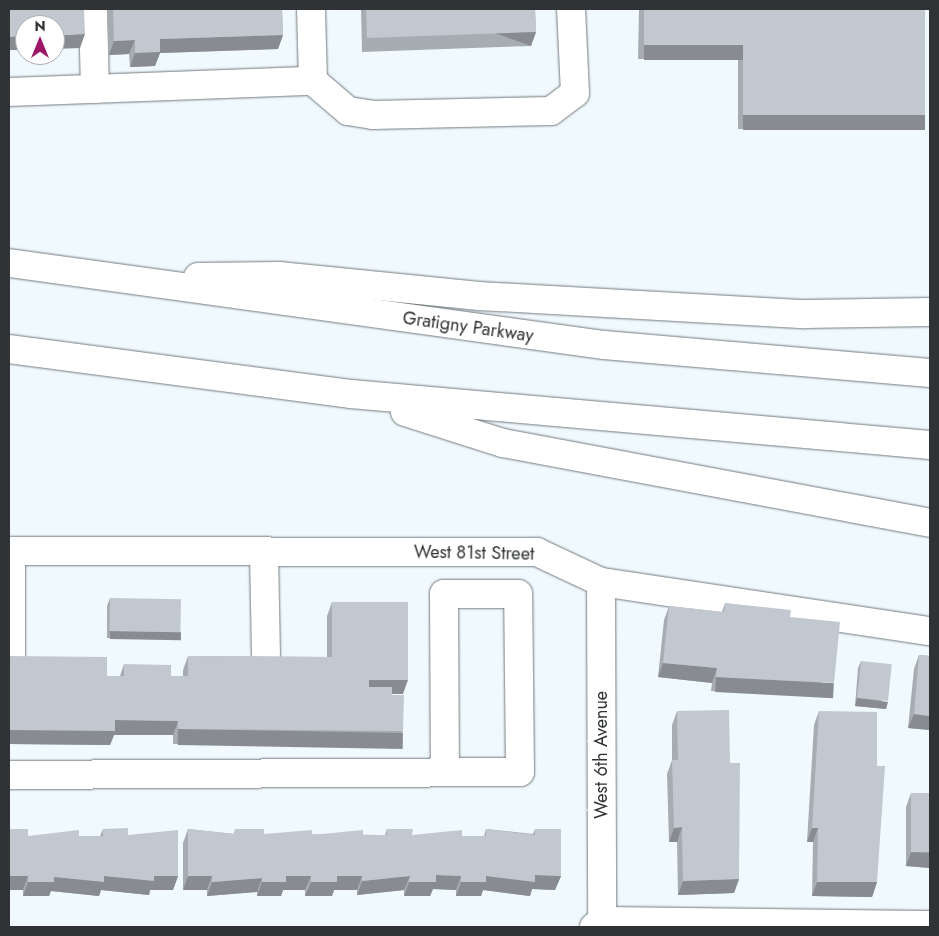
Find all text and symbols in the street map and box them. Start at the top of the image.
north arrow [15,15,65,65]
text: N [34,16,46,36]
street label: Gratigny Parkway [401,307,535,347]
street label: West 81st Street [414,541,534,565]
street label: West 6th Avenue [590,691,612,819]

